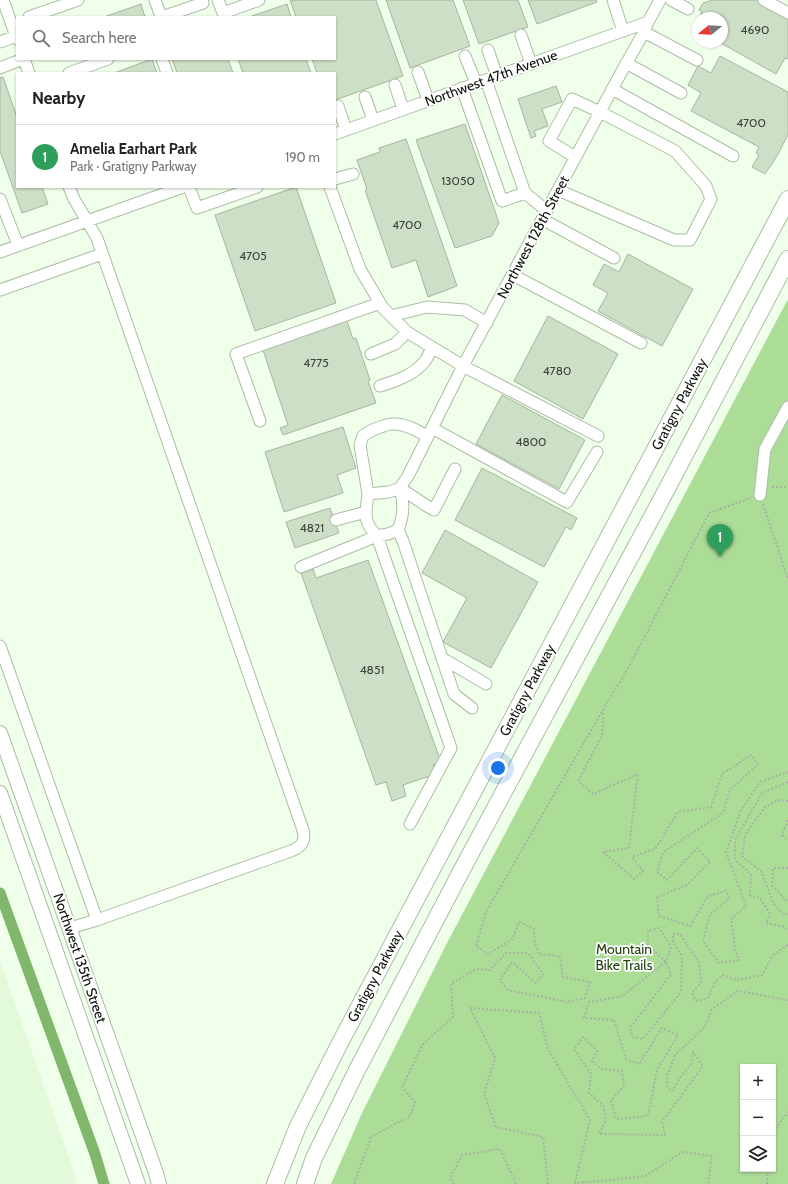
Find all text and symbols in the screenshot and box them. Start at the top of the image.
north arrow [692,12,728,48]
search box [16,16,336,60]
house number: 4690 [741,22,769,37]
icon: search [30,27,52,49]
text: Search here [62,29,137,47]
street label: Northwest 47th Avenue [422,46,560,110]
text: Nearby [32,88,85,108]
house number: 4700 [736,115,766,130]
text: Amelia Earhart Park [70,140,197,158]
text: 1 [43,149,47,165]
text: 190 m [285,149,320,165]
text: Park · Gratigny Parkway [70,158,197,174]
street label: Northwest 128th Street [493,172,573,302]
house number: 13050 [441,173,475,188]
house number: 4700 [392,217,422,232]
house number: 4705 [239,248,267,263]
house number: 4775 [303,355,329,370]
street label: Gratigny Parkway [647,355,711,453]
house number: 4780 [543,363,571,378]
house number: 4800 [516,434,546,449]
house number: 4821 [300,520,324,535]
pin: 1 [707,524,733,557]
street label: Gratigny Parkway [495,641,559,739]
house number: 4851 [360,662,384,677]
your location [488,758,508,778]
street label: Northwest 135th Street [49,891,111,1026]
street label: Gratigny Parkway [343,927,407,1025]
park label: Mountain Bike Trails [596,940,653,974]
map controls [740,1064,776,1172]
button: + [740,1064,776,1100]
button: − [740,1100,776,1136]
button: layers [740,1136,776,1172]

